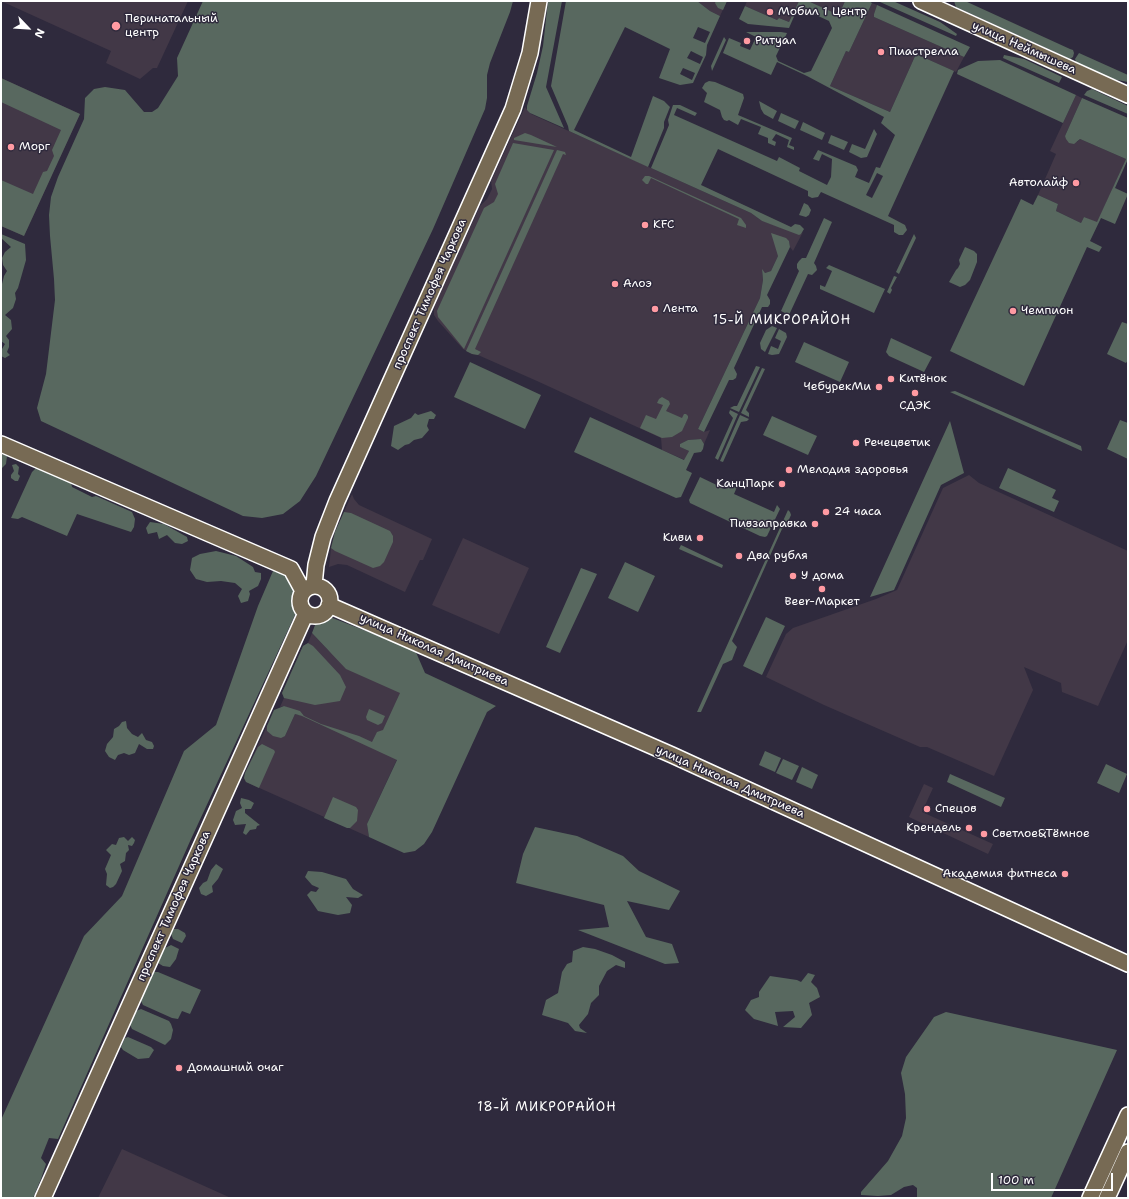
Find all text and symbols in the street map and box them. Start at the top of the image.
place label: Мобил 1 Центр [778,5,867,19]
marker: Мобил 1 Центр [765,7,775,17]
north arrow [8,8,48,48]
place label: Перинатальный центр [125,12,218,40]
street label: улица Неймышева [970,19,1078,77]
marker: Перинатальный центр [110,20,122,32]
text: N [31,26,48,40]
place label: Ритуал [755,34,796,48]
marker: Ритуал [742,36,752,46]
place label: Пиастрелла [889,45,958,59]
marker: Пиастрелла [876,47,886,57]
place label: Морг [19,140,50,154]
marker: Морг [6,142,16,152]
place label: Автолайф [1009,176,1068,190]
marker: Автолайф [1071,178,1081,188]
street label: проспект Тимофея Чаркова [390,217,470,371]
place label: KFC [653,218,674,232]
marker: KFC [640,220,650,230]
place label: Алоэ [623,277,652,291]
marker: Алоэ [610,279,620,289]
place label: Лента [663,302,698,316]
marker: Лента [650,304,660,314]
place label: Чемпион [1021,304,1073,318]
marker: Чемпион [1008,306,1018,316]
district label: 15-Й МИКРОРАЙОН [713,313,851,329]
place label: Китёнок [899,372,947,386]
marker: Китёнок [886,374,896,384]
place label: ЧебурекМи [804,380,871,394]
marker: ЧебурекМи [874,382,884,392]
marker: СДЭК [910,388,920,398]
place label: СДЭК [899,399,931,413]
place label: Речецветик [864,436,930,450]
marker: Речецветик [851,438,861,448]
place label: Мелодия здоровья [797,463,908,477]
marker: Мелодия здоровья [784,465,794,475]
place label: КанцПарк [716,477,774,491]
marker: КанцПарк [777,479,787,489]
place label: 24 часа [834,505,881,519]
marker: 24 часа [821,507,831,517]
place label: Пивзаправка [730,517,807,531]
marker: Пивзаправка [810,519,820,529]
place label: Киви [663,531,692,545]
marker: Киви [695,533,705,543]
place label: Два рубля [747,549,808,563]
marker: Два рубля [734,551,744,561]
place label: У дома [801,569,844,583]
marker: У дома [788,571,798,581]
marker: Beer-Маркет [817,584,827,594]
place label: Beer-Маркет [784,595,860,609]
street label: улица Николая Дмитриева [357,611,511,689]
street label: улица Николая Дмитриева [653,743,807,821]
place label: Спецов [935,802,977,816]
marker: Спецов [922,804,932,814]
place label: Крендель [906,821,961,835]
marker: Крендель [964,823,974,833]
place label: Светлое&Тёмное [992,827,1090,841]
street label: проспект Тимофея Чаркова [134,829,214,983]
marker: Светлое&Тёмное [979,829,989,839]
place label: Академия фитнеса [943,867,1057,881]
marker: Академия фитнеса [1060,869,1070,879]
place label: Домашний очаг [187,1061,284,1075]
marker: Домашний очаг [174,1063,184,1073]
district label: 18-Й МИКРОРАЙОН [477,1100,617,1116]
scale bar [993,1165,1115,1191]
text: 100 m [998,1172,1034,1188]

